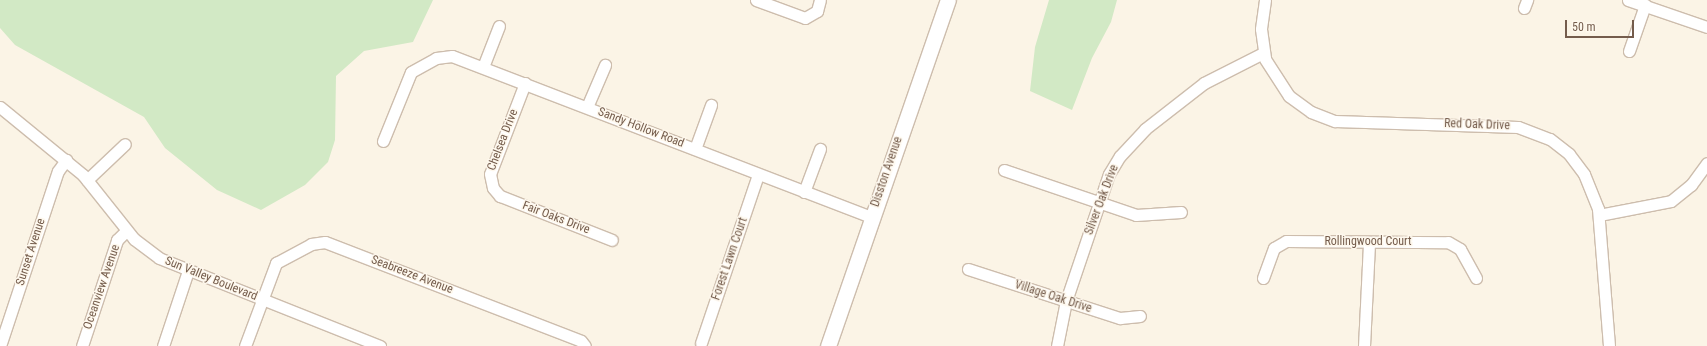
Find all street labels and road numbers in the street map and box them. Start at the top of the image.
street label: Sandy Hollow Road [596,105,686,151]
street label: Chelsea Drive [485,107,521,173]
street label: Red Oak Drive [1444,117,1510,133]
street label: Disston Avenue [868,135,906,209]
street label: Silver Oak Drive [1082,163,1122,237]
street label: Fair Oaks Drive [520,199,592,237]
street label: Forest Lawn Court [709,216,751,302]
street label: Sunset Avenue [13,217,49,287]
street label: Rollingwood Court [1324,235,1412,249]
street label: Oceanview Avenue [81,243,123,331]
street label: Seabreeze Avenue [369,253,455,297]
street label: Sun Valley Boulevard [163,254,259,304]
street label: Village Oak Drive [1013,278,1093,316]

